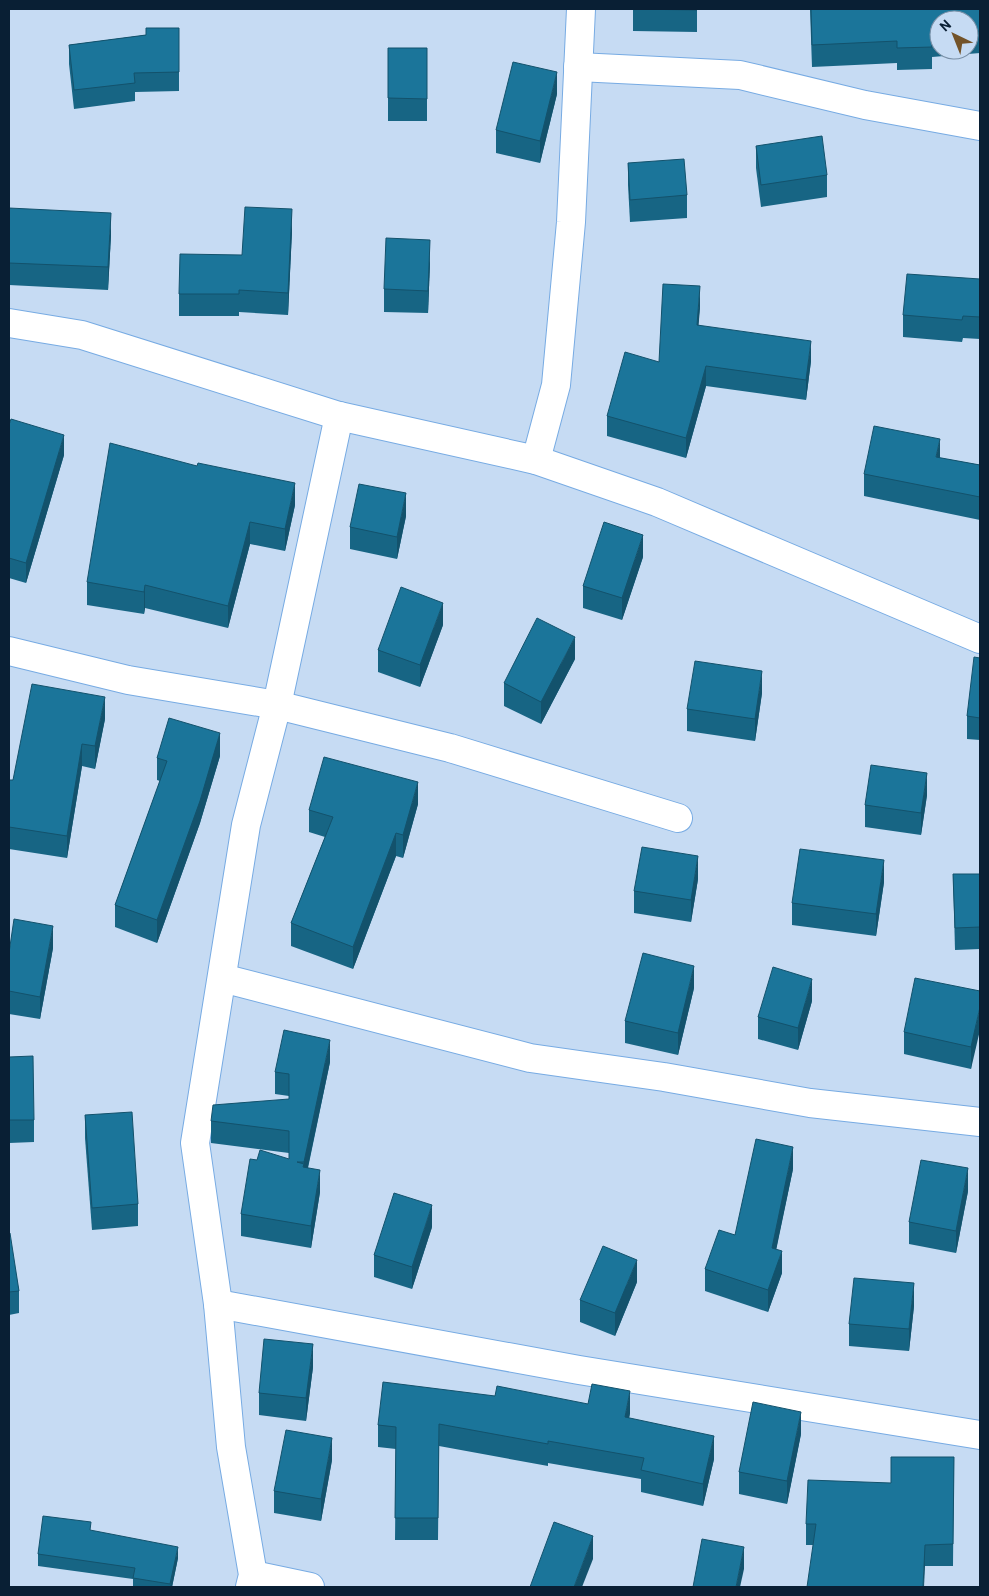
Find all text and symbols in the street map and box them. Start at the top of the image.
north arrow [929,10,979,60]
text: N [936,16,954,35]

